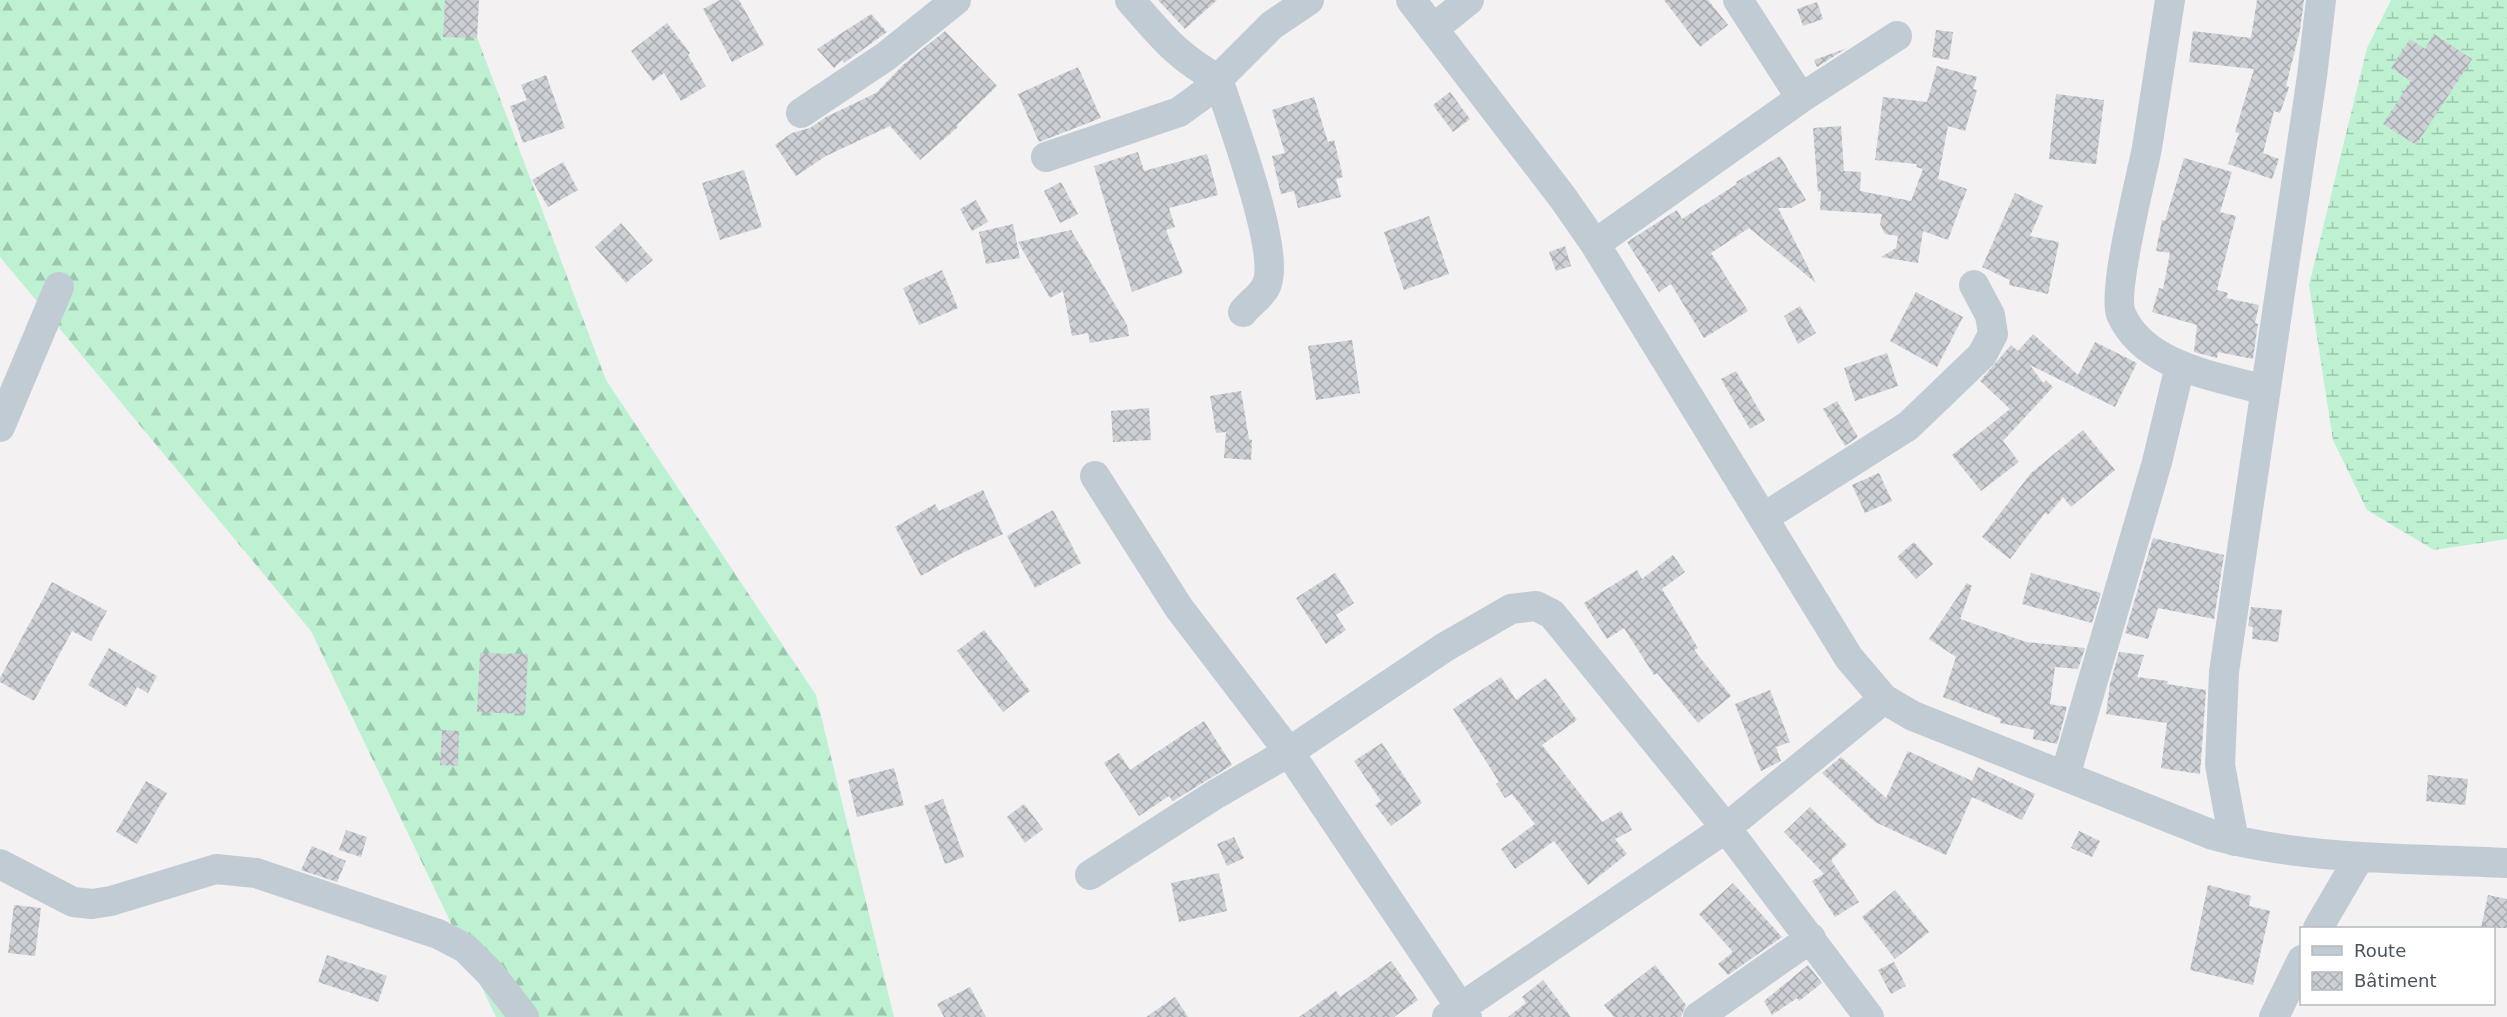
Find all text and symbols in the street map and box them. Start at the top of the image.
legend [2300,927,2495,1005]
text: Route [2354,940,2406,961]
text: Bâtiment [2354,970,2437,991]

